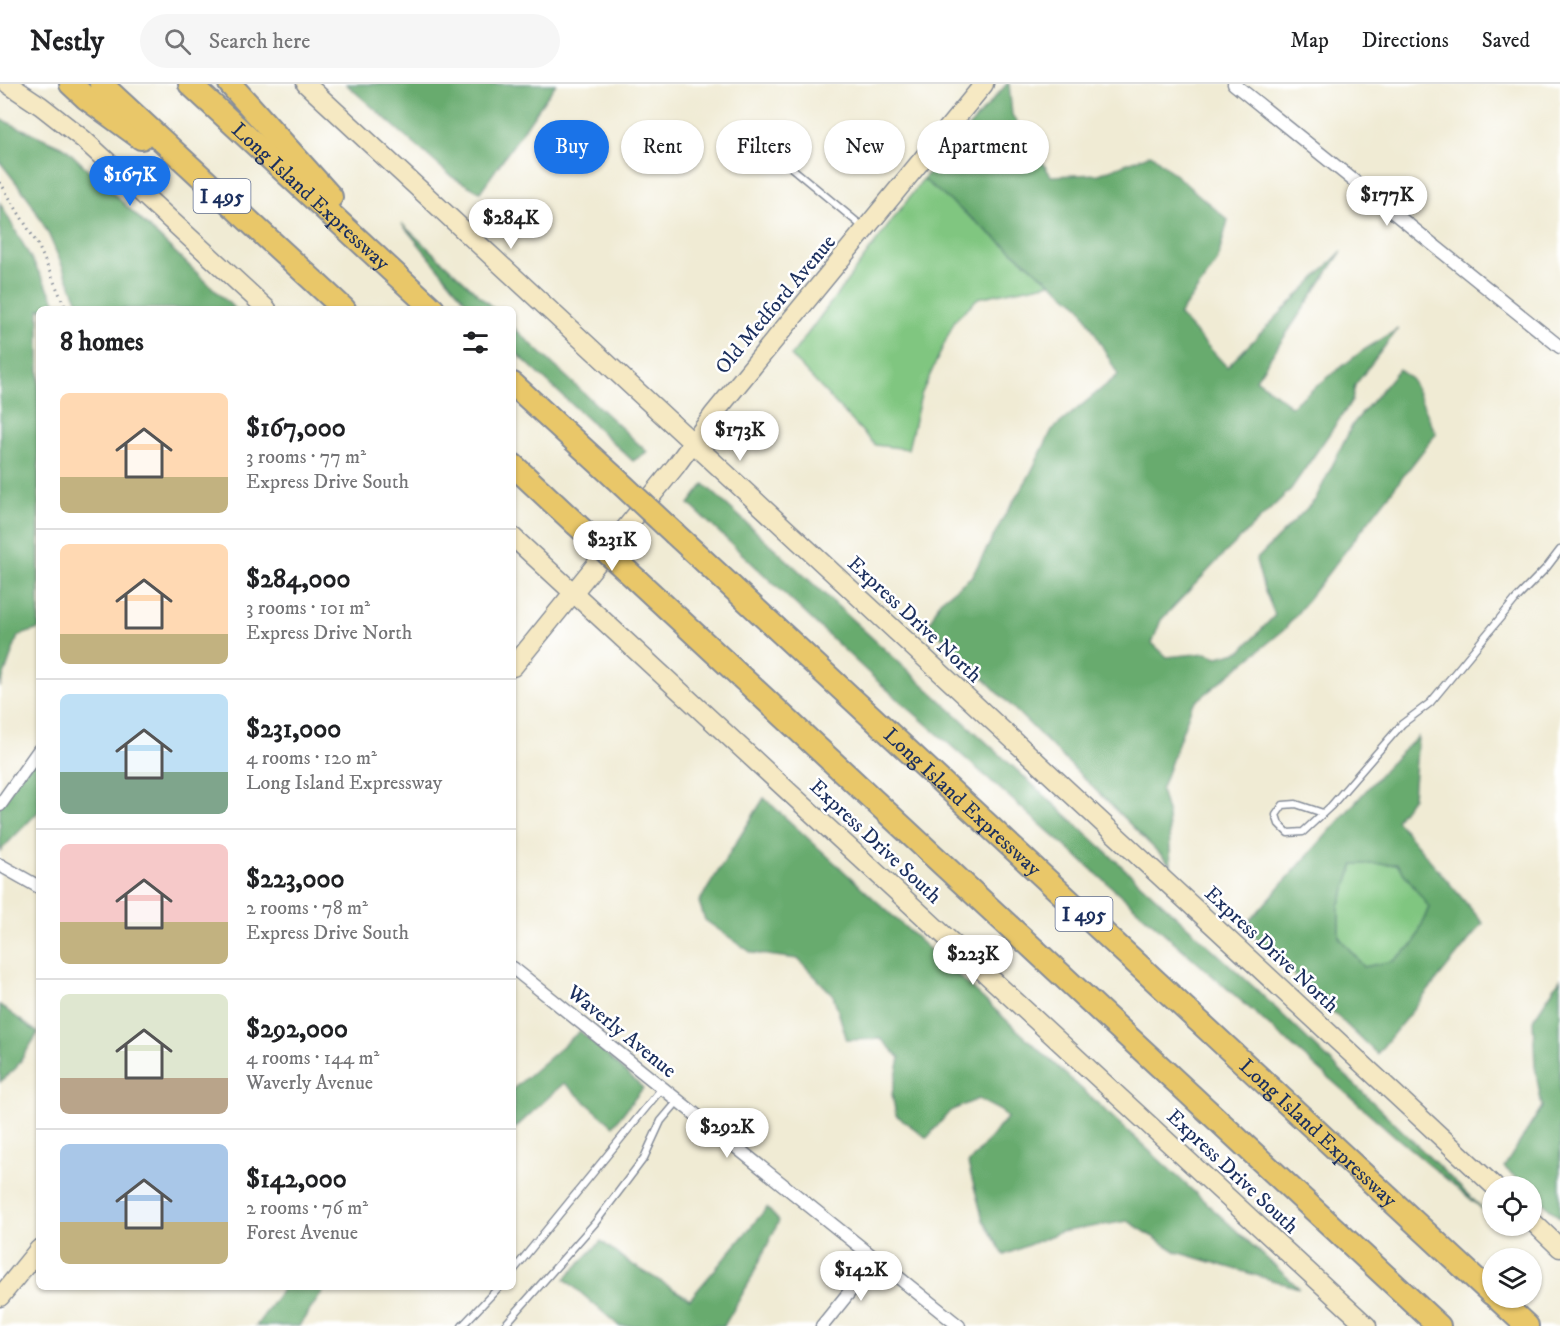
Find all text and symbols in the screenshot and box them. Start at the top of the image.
search box [140,14,560,68]
text: Nestly [30,24,104,59]
icon: search [161,25,194,58]
text: Search here [209,28,310,55]
text: Map [1290,28,1329,54]
text: Directions [1362,28,1449,54]
text: Saved [1482,28,1530,54]
street label: Long Island Expressway [226,117,396,277]
chip: Buy [534,120,609,174]
chip: Rent [621,120,704,174]
chip: Filters [716,120,812,174]
chip: New [824,120,905,174]
chip: Apartment [917,120,1049,174]
pin: $167K [88,156,172,207]
text: $167K [103,163,157,188]
pin: $177K [1345,176,1429,227]
road number: I 495 [194,179,250,213]
text: $177K [1360,183,1414,208]
pin: $284K [469,199,553,250]
text: $284K [483,206,539,231]
street label: Old Medford Avenue [710,229,842,380]
text: 8 homes [60,326,144,359]
icon: filters [459,326,492,359]
pin: $173K [698,411,782,462]
text: $167,000 [246,412,346,445]
icon: home [108,417,180,489]
text: $173K [715,418,765,443]
text: 3 rooms · 77 m² [246,445,366,470]
text: Express Drive South [246,470,409,495]
pin: $231K [570,521,654,572]
text: $231K [587,528,637,553]
street label: Express Drive North [842,551,987,689]
text: $284,000 [246,563,351,596]
icon: home [108,568,180,640]
text: 3 rooms · 101 m² [246,596,370,621]
text: Express Drive North [246,621,412,646]
text: $231,000 [246,713,341,746]
icon: home [108,718,180,790]
street label: Long Island Expressway [878,723,1047,883]
text: 4 rooms · 120 m² [246,746,377,771]
text: Long Island Expressway [246,771,442,796]
street label: Express Drive South [804,774,947,910]
text: $223,000 [246,863,344,896]
icon: home [108,868,180,940]
street label: Express Drive North [1199,881,1344,1019]
text: 2 rooms · 78 m² [246,896,368,921]
road number: I 495 [1056,897,1112,931]
text: Express Drive South [246,921,409,946]
pin: $223K [931,935,1015,986]
text: $223K [947,942,999,967]
street label: Waverly Avenue [561,979,682,1084]
text: $292,000 [246,1013,348,1046]
icon: home [108,1018,180,1090]
text: 4 rooms · 144 m² [246,1046,379,1071]
street label: Long Island Expressway [1234,1054,1403,1214]
text: Waverly Avenue [246,1071,373,1096]
street label: Express Drive South [1161,1104,1304,1240]
pin: $292K [685,1108,769,1159]
text: $292K [700,1115,754,1140]
text: $142,000 [246,1163,347,1196]
icon: home [108,1168,180,1240]
map controls [1482,1176,1542,1308]
button: locate [1482,1176,1542,1236]
text: 2 rooms · 76 m² [246,1196,368,1221]
text: Forest Avenue [246,1221,358,1246]
button: layers [1482,1248,1542,1308]
pin: $142K [819,1251,903,1302]
text: $142K [834,1258,888,1283]

